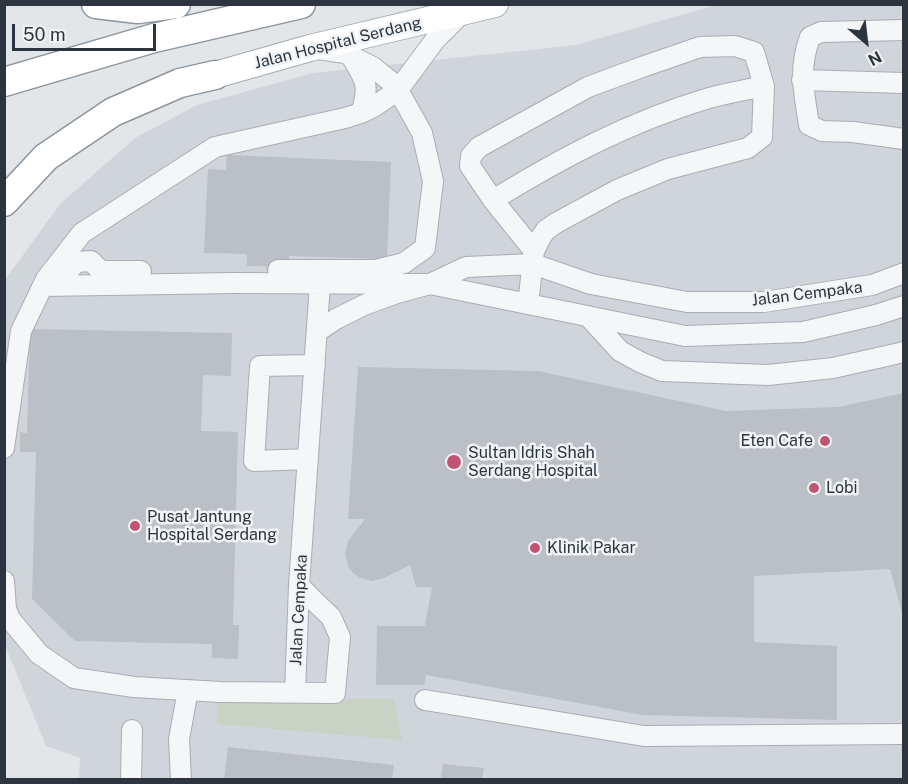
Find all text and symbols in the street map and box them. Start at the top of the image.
scale bar [15,12,159,50]
north arrow [836,12,896,72]
street label: Jalan Hospital Serdang [252,13,424,73]
text: 50 m [23,24,66,45]
text: N [865,47,885,70]
street label: Jalan Cempaka [750,278,864,310]
place label: Eten Cafe [741,431,813,451]
marker: Eten Cafe [818,434,832,448]
place label: Sultan Idris Shah Serdang Hospital [468,443,598,481]
marker: Sultan Idris Shah Serdang Hospital [445,453,463,471]
place label: Lobi [826,478,857,498]
marker: Lobi [807,481,821,495]
place label: Pusat Jantung Hospital Serdang [147,507,277,545]
marker: Pusat Jantung Hospital Serdang [128,519,142,533]
place label: Klinik Pakar [547,538,636,558]
marker: Klinik Pakar [528,541,542,555]
street label: Jalan Cempaka [286,554,312,666]

